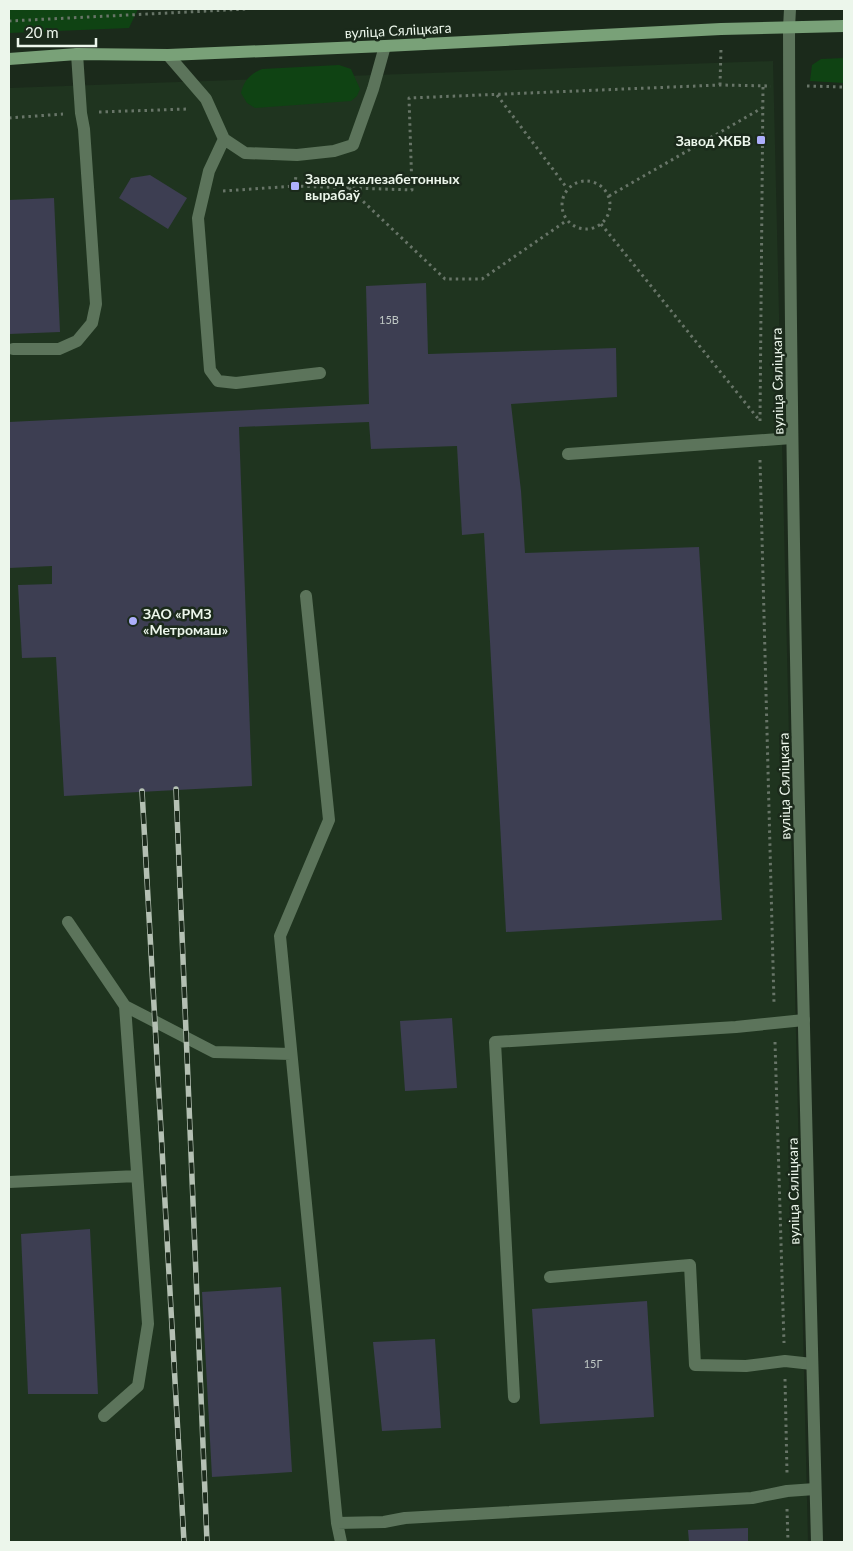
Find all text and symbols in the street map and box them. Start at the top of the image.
scale bar [18,15,95,47]
street label: вуліца Сяліцкага [344,19,452,41]
text: 20 m [25,23,59,41]
place label: Завод ЖБВ [676,132,751,149]
marker: Завод ЖБВ [755,134,767,146]
place label: Завод жалезабетонных вырабаў [305,170,460,203]
marker: Завод жалезабетонных вырабаў [289,180,301,192]
house number: 15В [379,313,399,326]
street label: вуліца Сяліцкага [768,327,786,435]
place label: ЗАО «РМЗ «Метромаш» [143,605,228,638]
marker: ЗАО «РМЗ «Метромаш» [127,615,139,627]
street label: вуліца Сяліцкага [775,732,793,840]
street label: вуліца Сяліцкага [784,1137,802,1245]
house number: 15Г [584,1357,602,1370]

